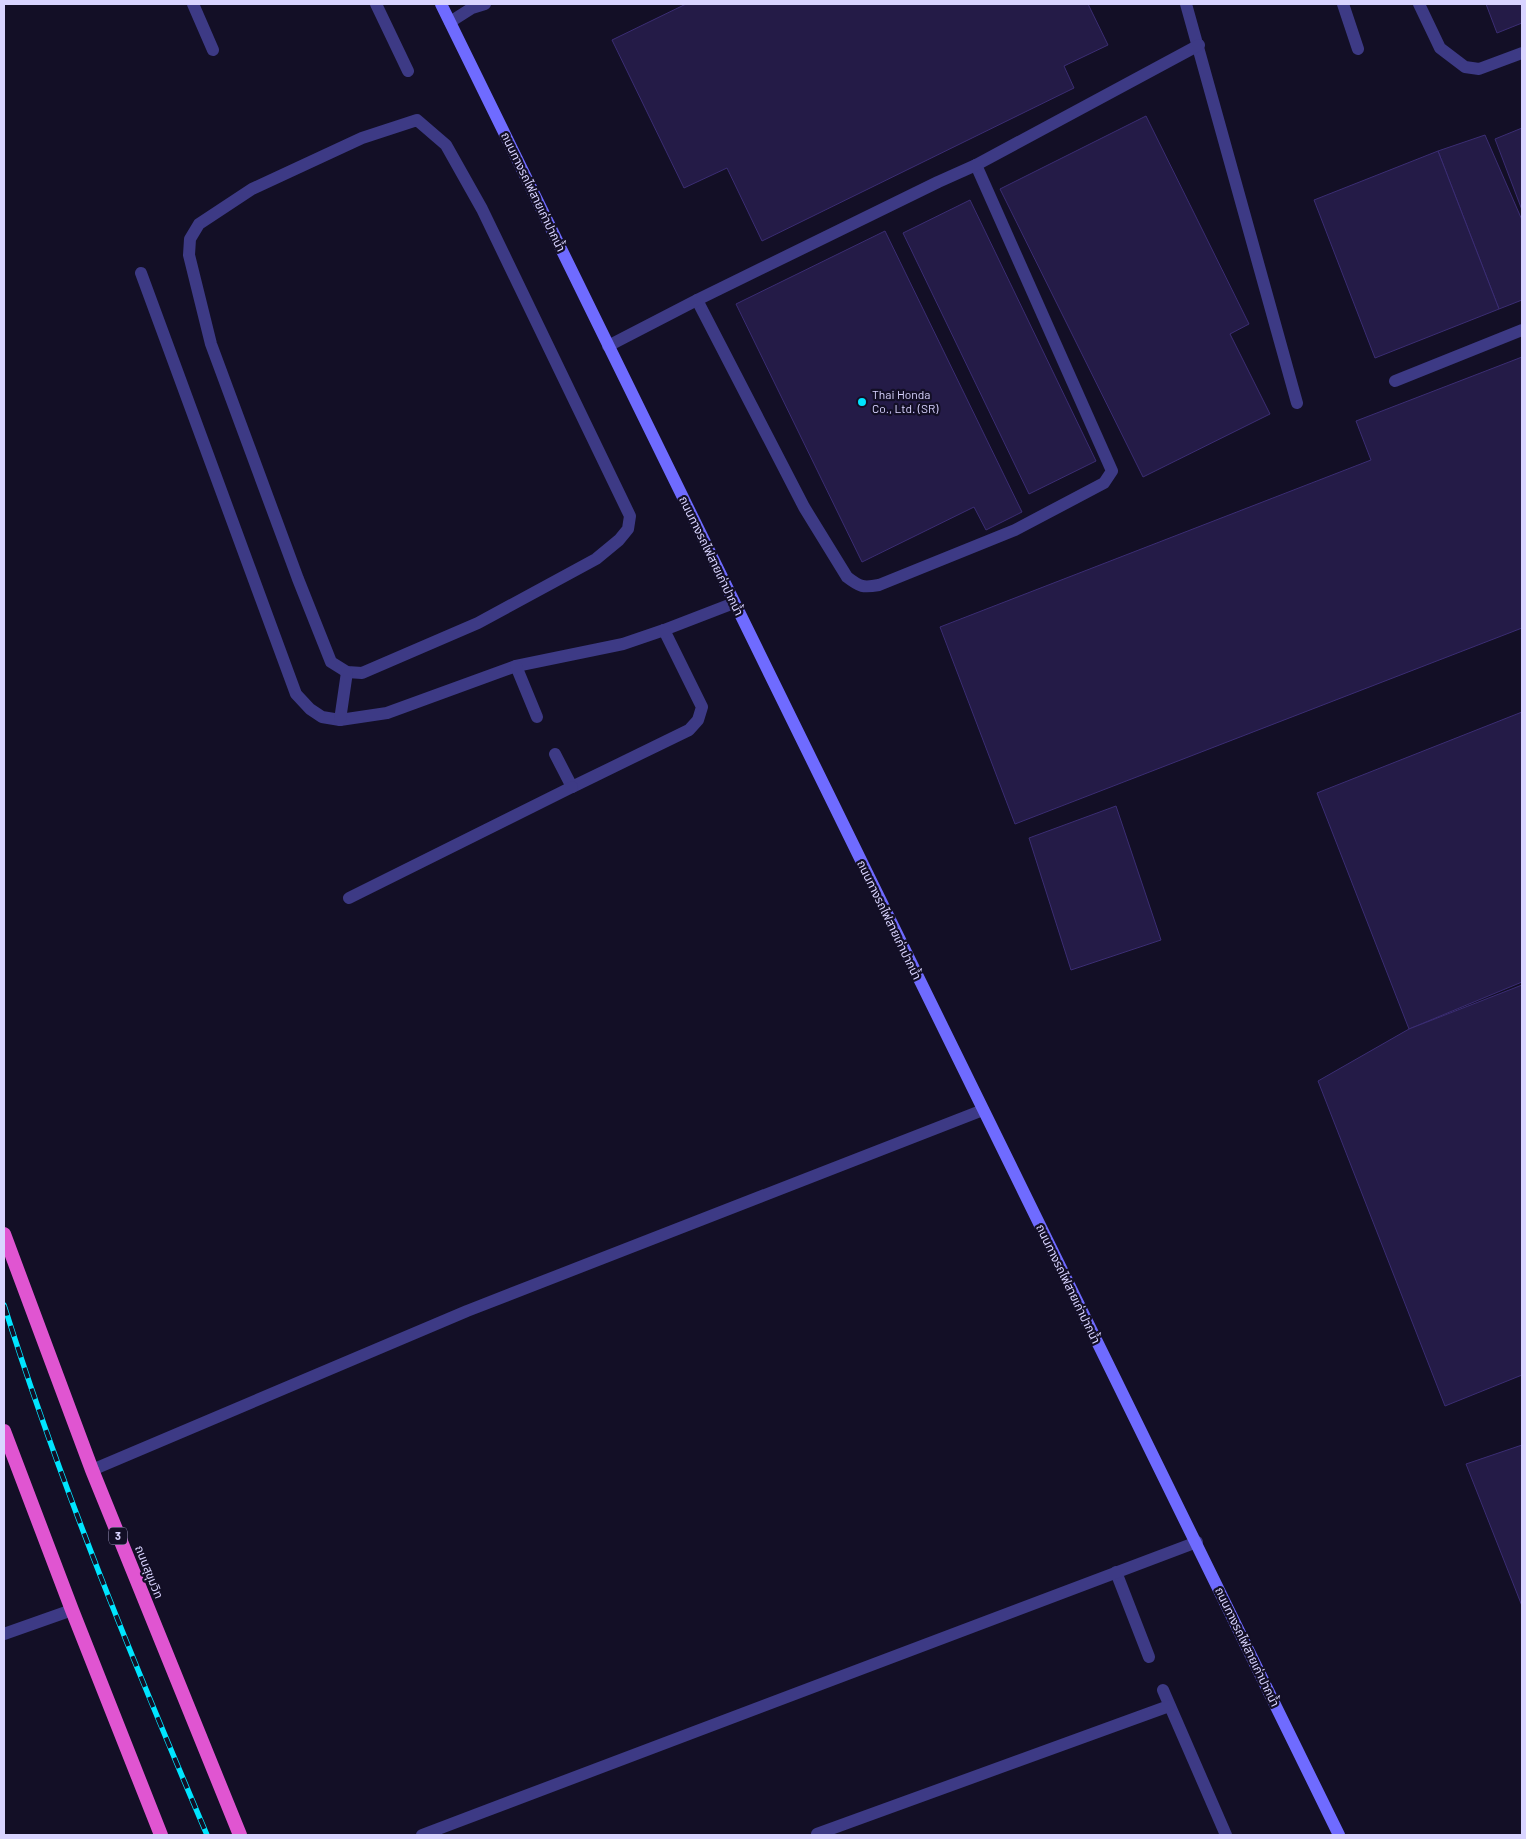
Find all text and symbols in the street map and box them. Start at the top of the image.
street label: ถนนทางรถไฟสายเก่าปากน้ำ [499,129,570,254]
place label: Thai Honda Co., Ltd. (SR) [872,387,939,415]
marker: Thai Honda Co., Ltd. (SR) [856,396,868,408]
street label: ถนนทางรถไฟสายเก่าปากน้ำ [677,493,748,618]
street label: ถนนทางรถไฟสายเก่าปากน้ำ [855,857,926,982]
street label: ถนนทางรถไฟสายเก่าปากน้ำ [1034,1221,1105,1346]
road number: 3 [109,1528,127,1544]
street label: ถนนสุขุมวิท [132,1543,167,1601]
street label: ถนนทางรถไฟสายเก่าปากน้ำ [1213,1584,1284,1709]

